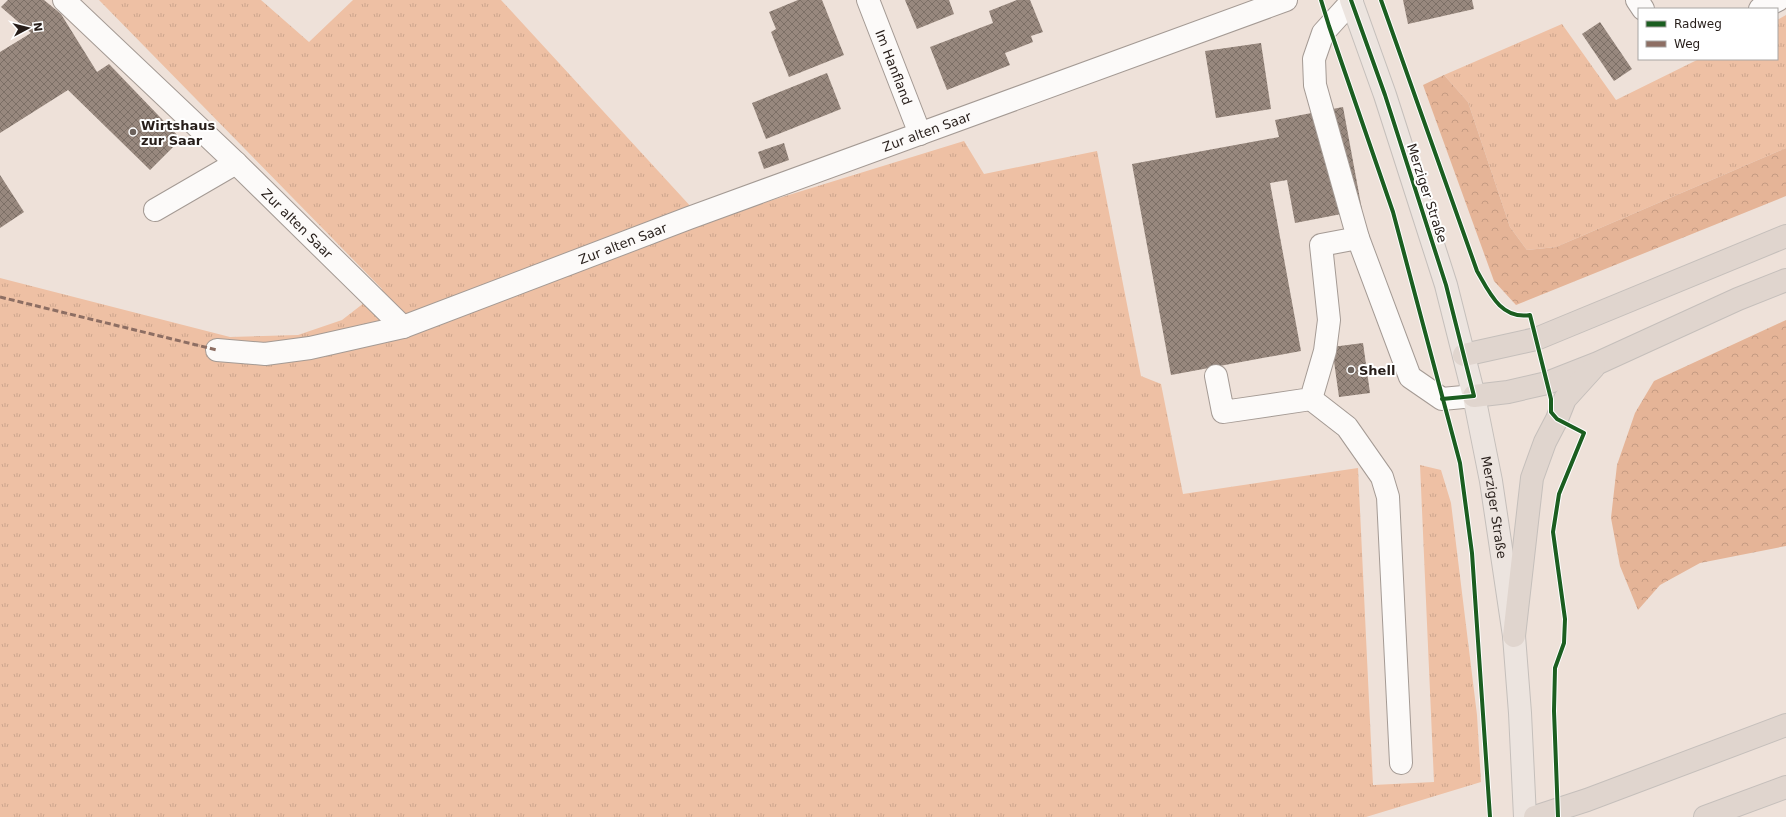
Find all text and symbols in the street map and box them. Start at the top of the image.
north arrow [8,8,48,48]
legend [1638,8,1778,60]
text: Radweg [1674,17,1722,31]
text: N [30,21,44,32]
street label: Im Hanfland [873,27,915,107]
text: Weg [1674,37,1700,51]
street label: Zur alten Saar [880,108,974,154]
place label: Wirtshaus zur Saar [141,118,215,148]
marker: Wirtshaus zur Saar [128,127,138,137]
street label: Merziger Straße [1404,141,1450,245]
street label: Zur alten Saar [259,185,336,262]
street label: Zur alten Saar [576,219,670,267]
place label: Shell [1359,363,1395,378]
marker: Shell [1346,365,1356,375]
street label: Merziger Straße [1479,455,1510,559]

